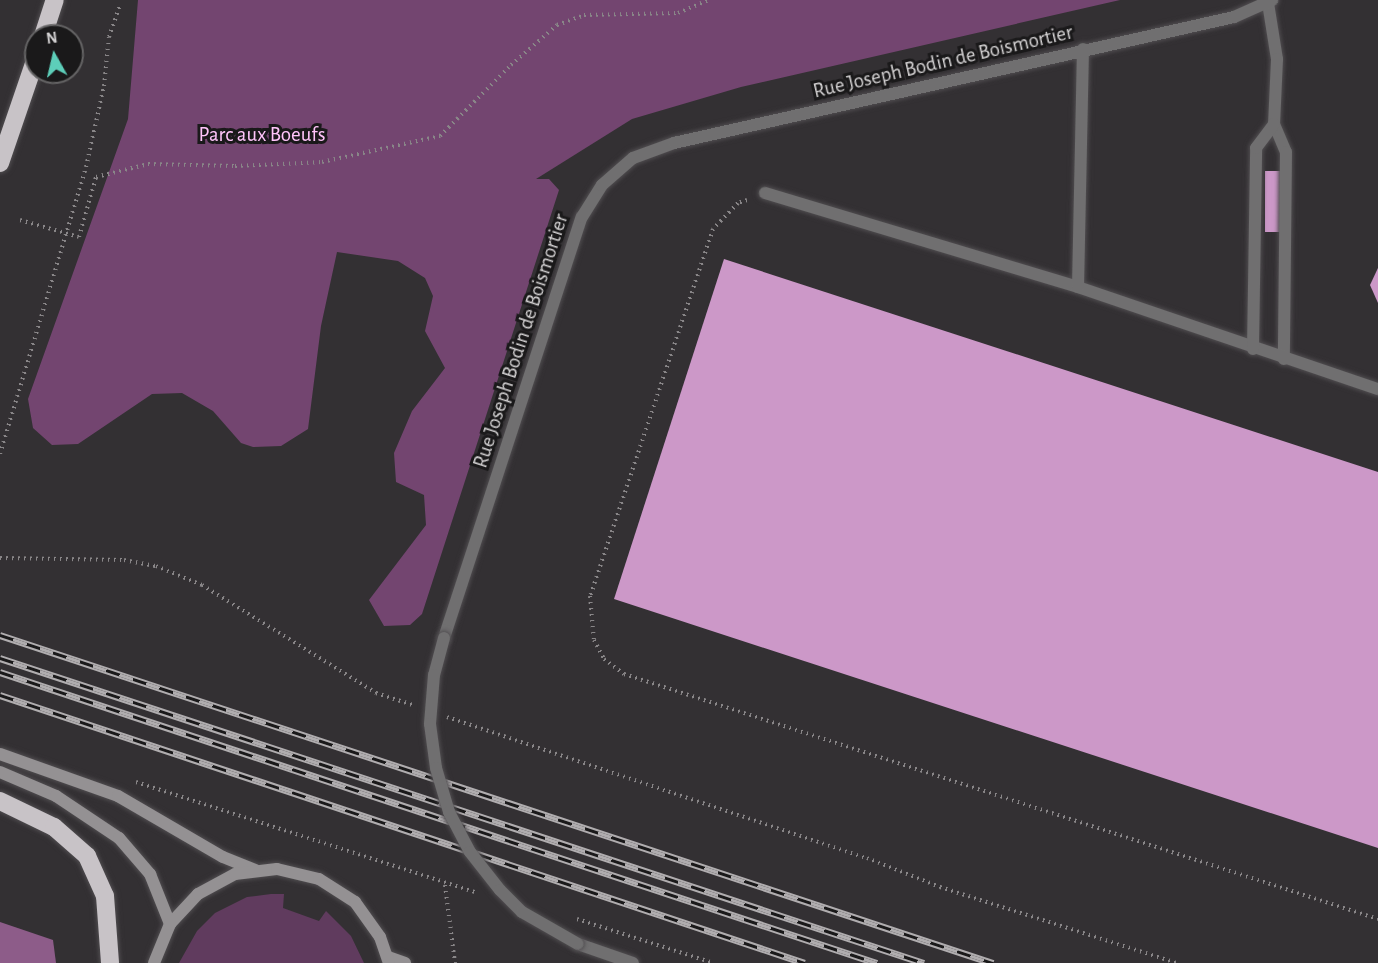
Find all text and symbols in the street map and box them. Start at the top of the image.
street label: Rue Joseph Bodin de Boismortier [811,20,1075,104]
north arrow [24,24,84,84]
text: N [45,29,58,47]
park label: Parc aux Boeufs [199,122,325,148]
street label: Rue Joseph Bodin de Boismortier [468,211,574,471]

